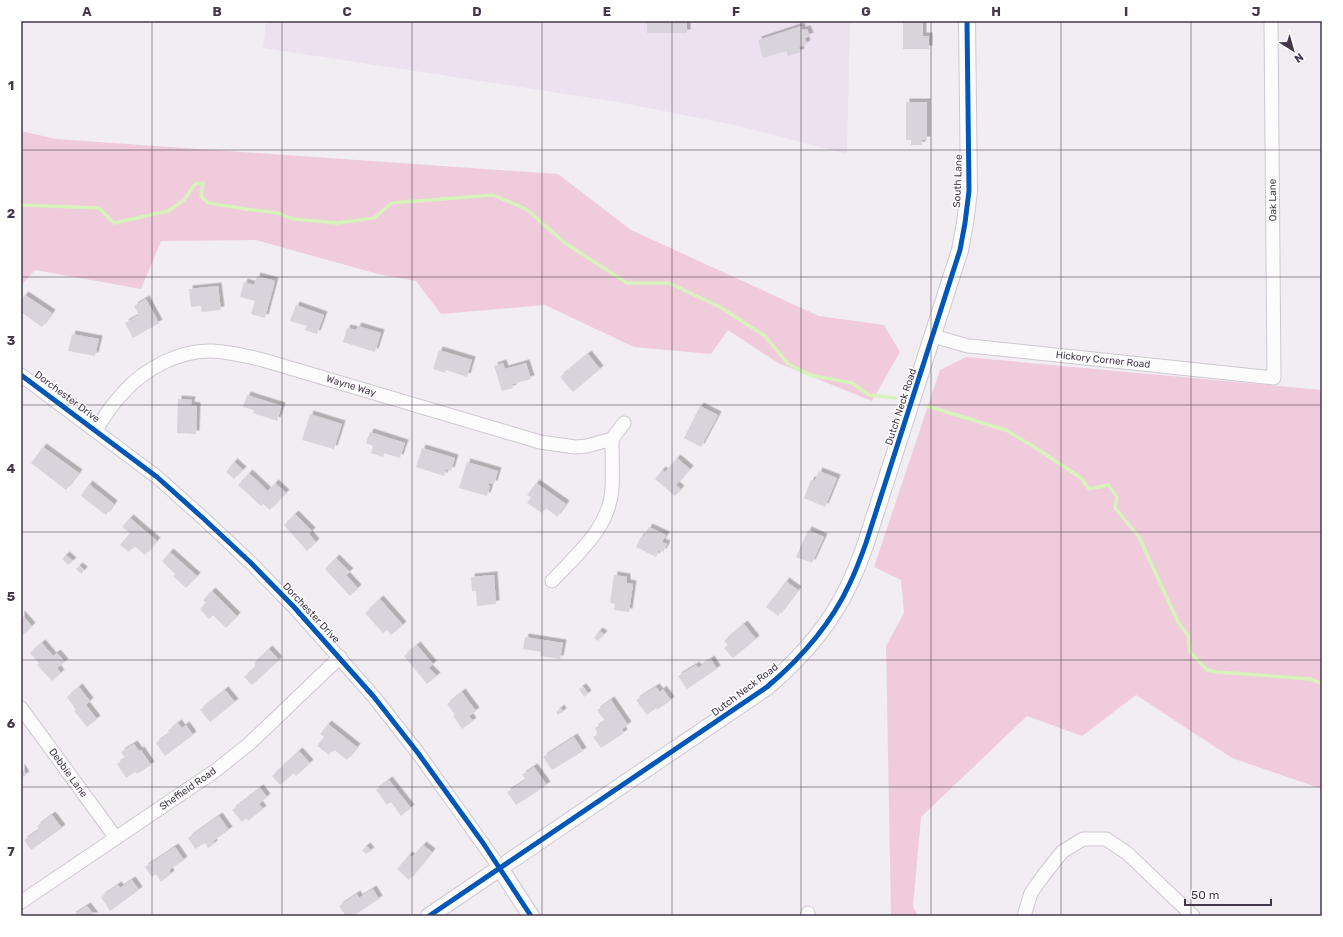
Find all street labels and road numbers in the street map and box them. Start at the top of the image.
street label: South Lane [951,154,965,208]
street label: Oak Lane [1267,178,1279,221]
street label: Hickory Corner Road [1055,349,1151,371]
street label: Dutch Neck Road [883,367,919,447]
street label: Dorchester Drive [32,369,102,426]
street label: Wayne Way [325,373,378,399]
street label: Dorchester Drive [280,580,342,646]
street label: Dutch Neck Road [709,661,781,719]
street label: Debbie Lane [46,746,90,800]
street label: Sheffield Road [157,765,219,813]

